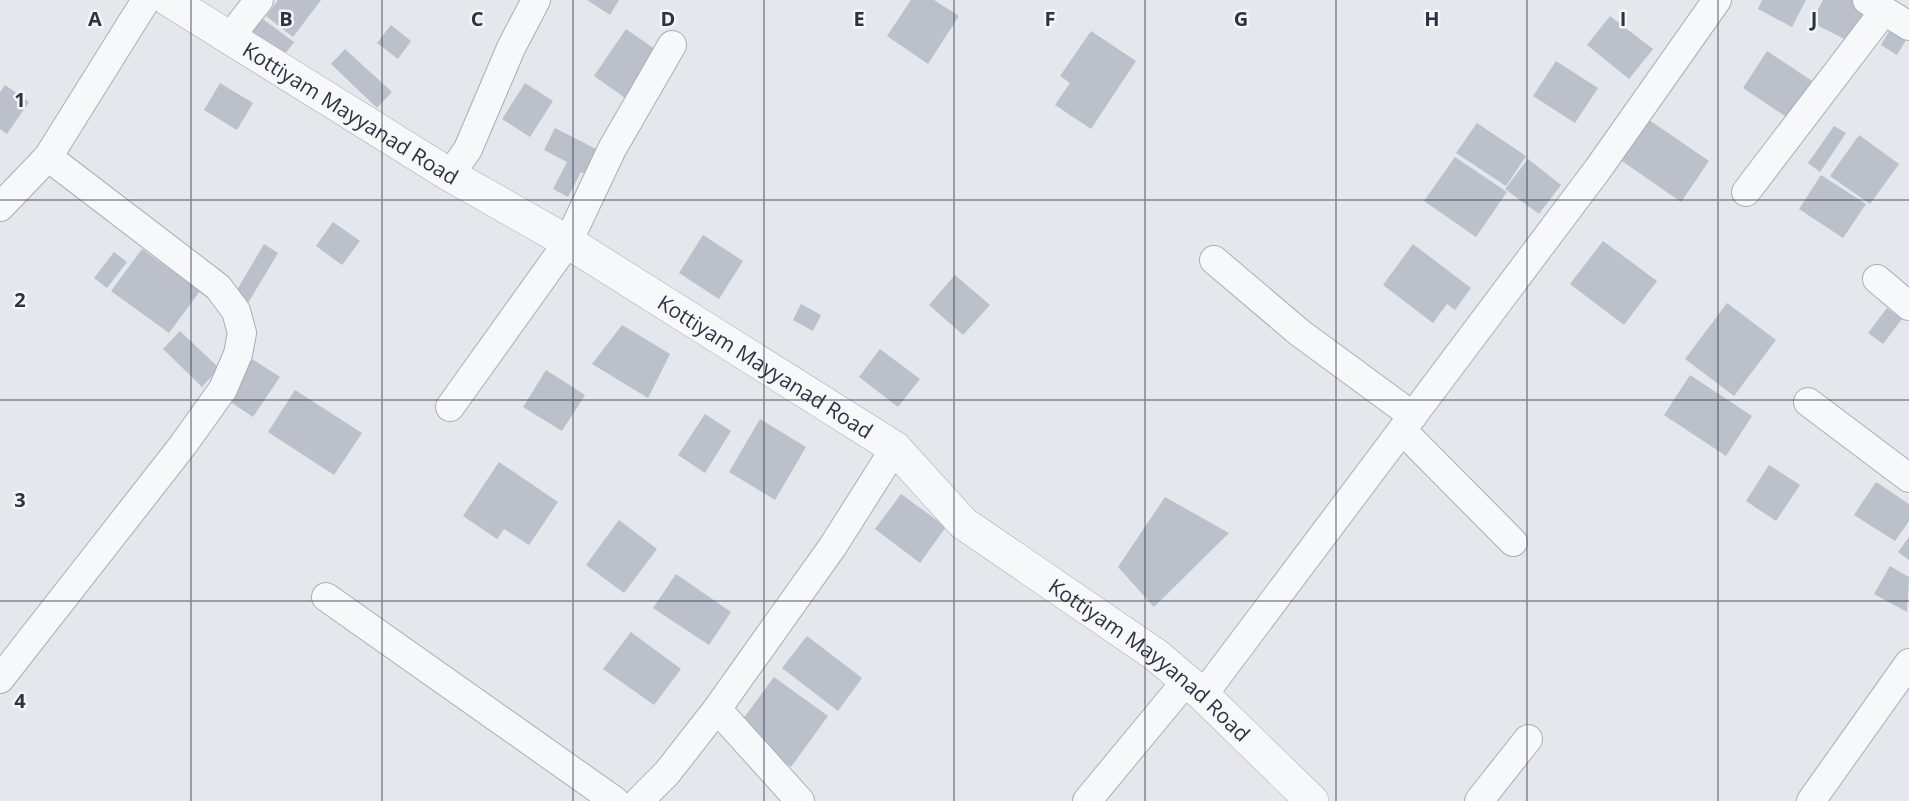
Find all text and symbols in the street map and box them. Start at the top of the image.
text: A [88,5,102,32]
text: B [279,5,293,32]
text: C [471,5,484,32]
text: D [661,5,675,32]
text: E [853,5,865,32]
text: F [1045,5,1055,32]
text: G [1234,5,1248,32]
text: H [1424,5,1440,32]
text: I [1620,5,1626,32]
text: J [1809,5,1817,32]
street label: Kottiyam Mayyanad Road [237,35,464,191]
text: 1 [14,86,26,113]
text: 2 [14,286,26,313]
street label: Kottiyam Mayyanad Road [652,288,878,445]
text: 3 [14,486,26,513]
street label: Kottiyam Mayyanad Road [1043,572,1256,747]
text: 4 [14,687,26,714]

